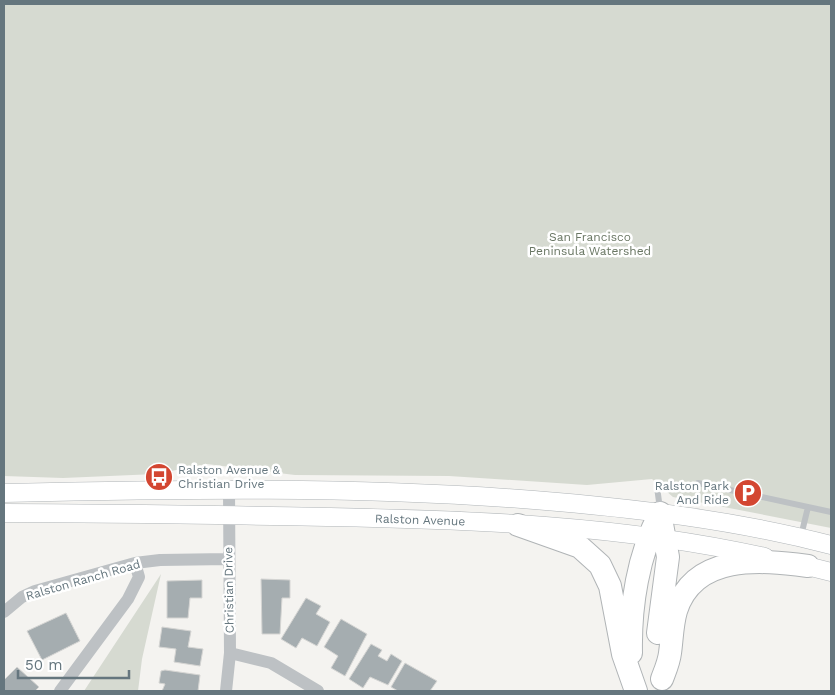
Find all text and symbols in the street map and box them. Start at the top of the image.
park label: San Francisco Peninsula Watershed [529,230,651,258]
bus stop icon: Ralston Avenue & Christian Drive [144,462,174,492]
place label: Ralston Avenue & Christian Drive [178,463,281,491]
parking icon: Ralston Park And Ride [733,478,763,508]
place label: Ralston Park And Ride [655,479,729,507]
street label: Ralston Avenue [375,511,466,529]
street label: Christian Drive [221,547,237,633]
street label: Ralston Ranch Road [24,557,142,603]
scale bar [18,648,129,680]
text: 50 m [25,656,62,674]

